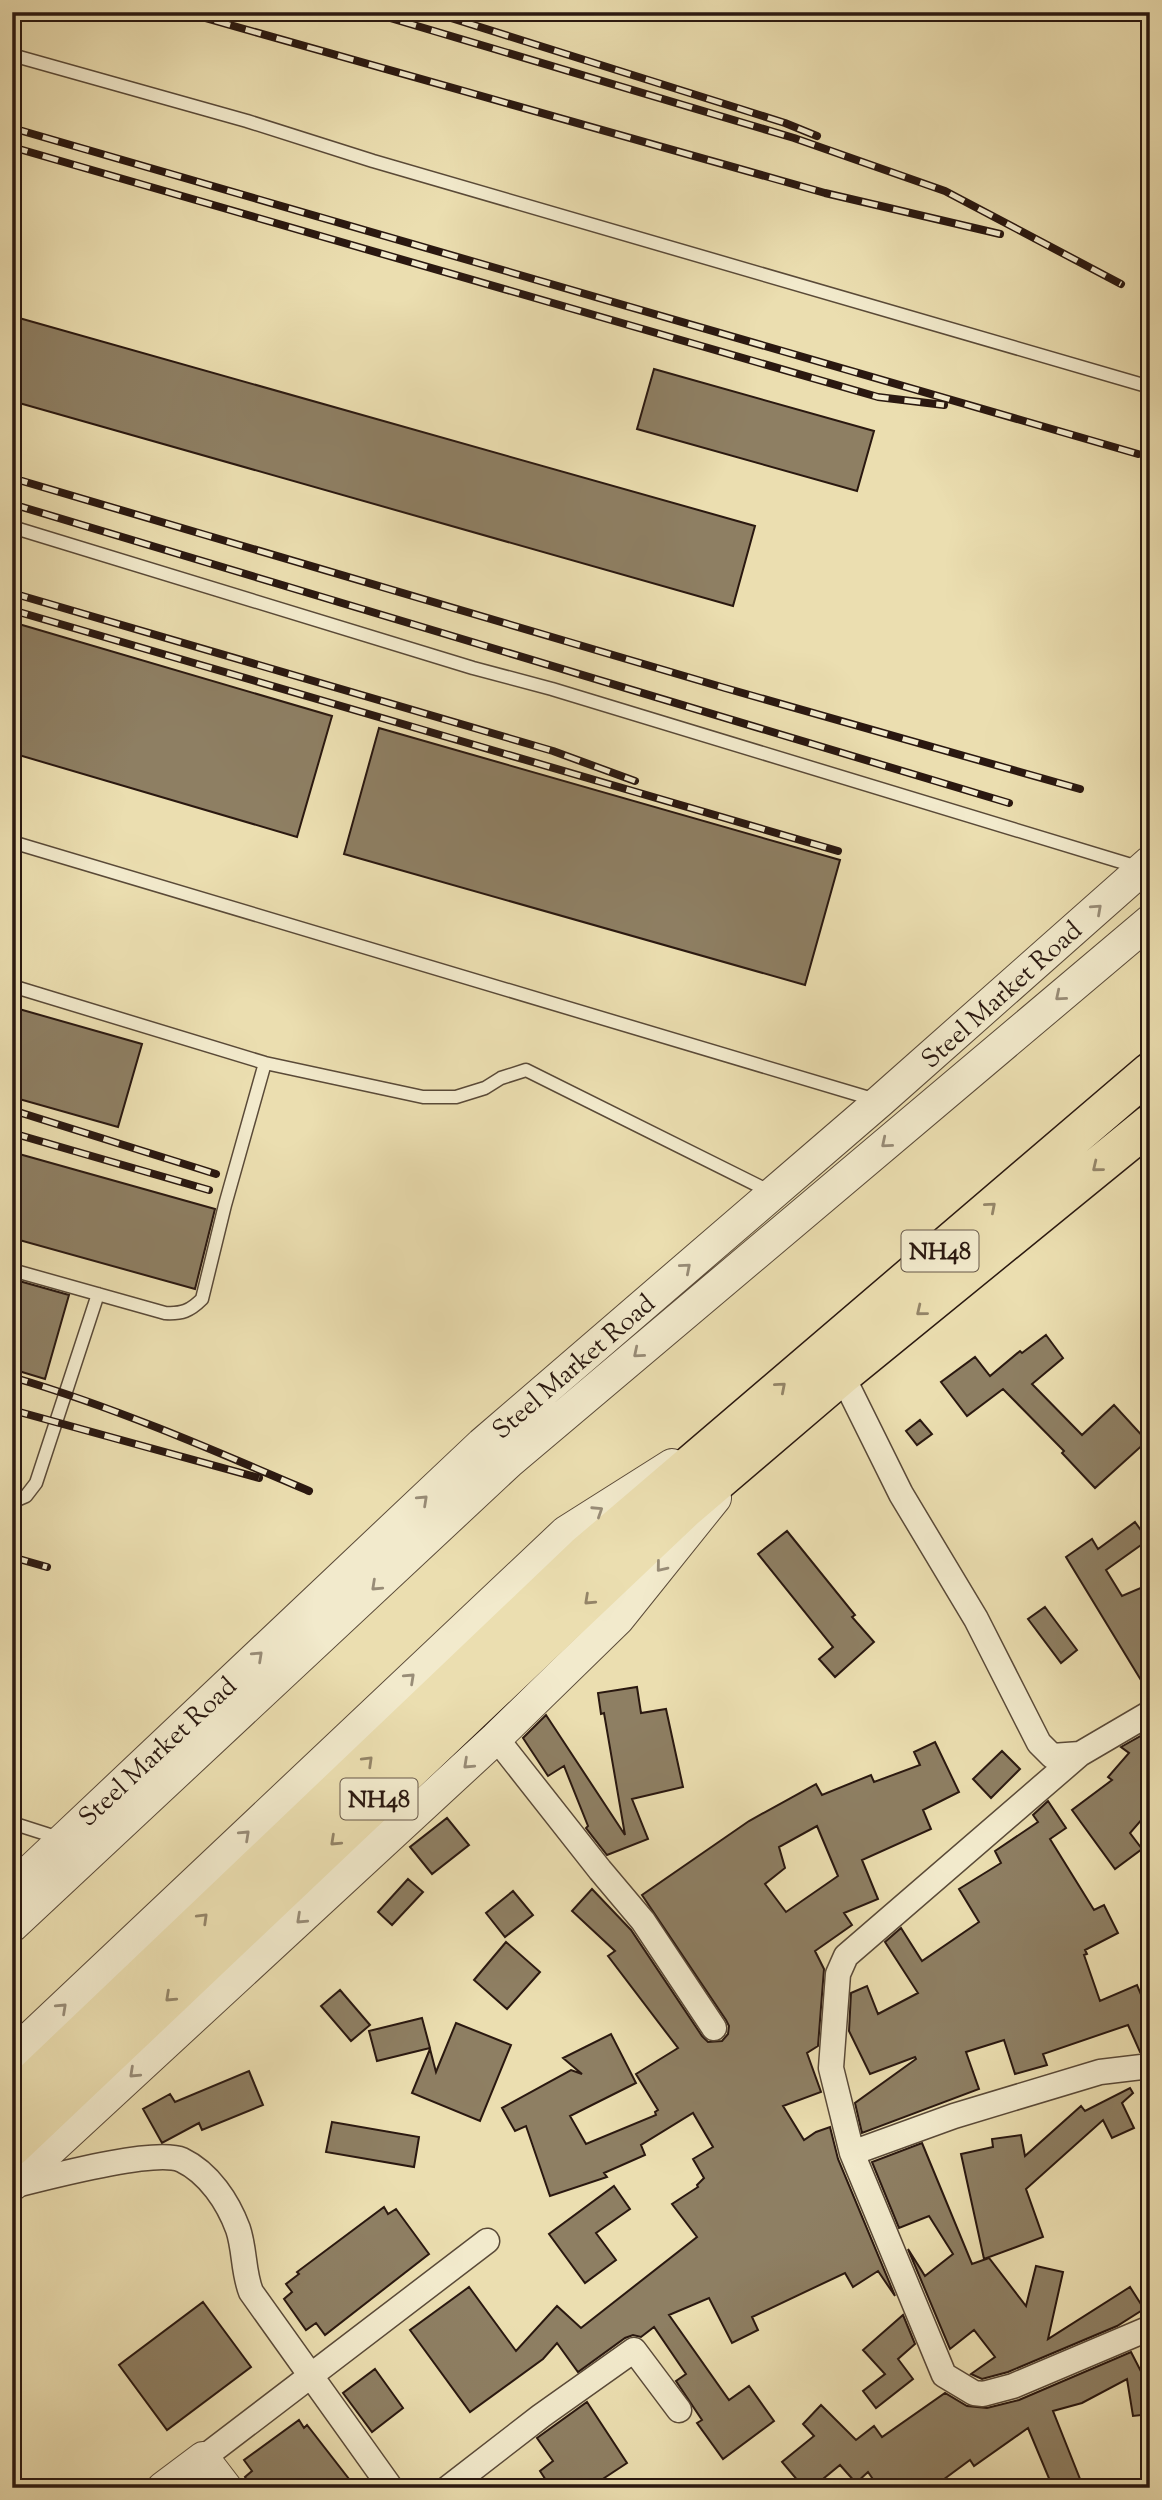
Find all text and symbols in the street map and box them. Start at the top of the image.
one-way arrow [1089,905,1102,917]
street label: Steel Market Road [914,913,1091,1078]
one-way arrow [1056,988,1069,1000]
one-way arrow [882,1135,895,1147]
one-way arrow [1092,1159,1105,1171]
one-way arrow [983,1203,996,1215]
road number: NH48 [902,1231,978,1272]
one-way arrow [678,1264,691,1276]
street label: Steel Market Road [485,1286,664,1449]
one-way arrow [916,1303,929,1315]
one-way arrow [633,1345,646,1357]
one-way arrow [773,1383,786,1395]
one-way arrow [415,1495,428,1508]
one-way arrow [590,1506,603,1519]
one-way arrow [656,1559,669,1571]
one-way arrow [372,1578,385,1590]
one-way arrow [584,1591,597,1604]
one-way arrow [250,1651,263,1664]
street label: Steel Market Road [71,1669,246,1836]
one-way arrow [402,1674,415,1687]
one-way arrow [463,1756,476,1769]
one-way arrow [360,1757,373,1770]
road number: NH48 [340,1778,418,1820]
one-way arrow [237,1830,250,1843]
one-way arrow [330,1832,343,1845]
one-way arrow [296,1910,309,1923]
one-way arrow [195,1914,208,1927]
one-way arrow [165,1989,178,2002]
one-way arrow [54,2004,67,2017]
one-way arrow [129,2065,142,2077]

